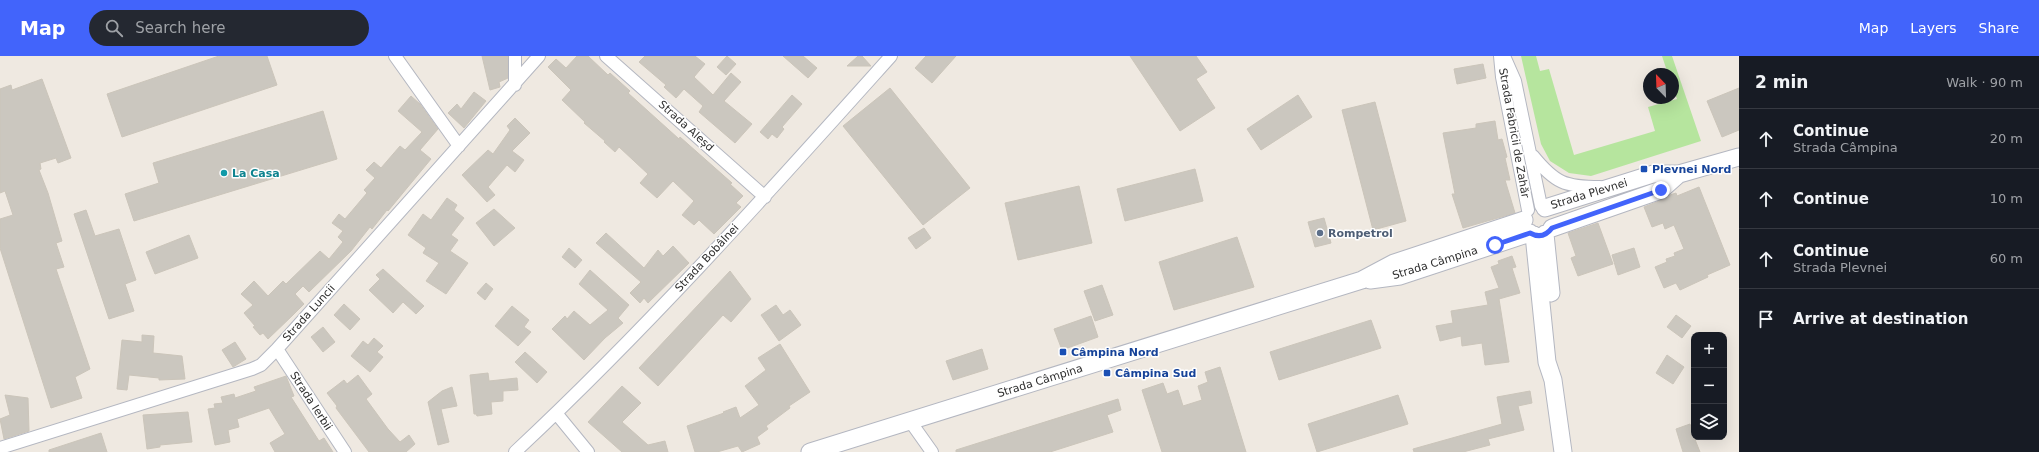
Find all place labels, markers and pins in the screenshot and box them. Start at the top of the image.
place label: Plevnei Nord [1652,163,1731,176]
marker: Plevnei Nord [1639,164,1649,174]
place label: La Casa [232,167,280,180]
marker: La Casa [219,168,229,178]
place label: Rompetrol [1328,227,1393,240]
marker: Rompetrol [1315,228,1325,238]
place label: Câmpina Nord [1071,346,1159,359]
marker: Câmpina Nord [1058,347,1068,357]
place label: Câmpina Sud [1115,367,1196,380]
marker: Câmpina Sud [1102,368,1112,378]

